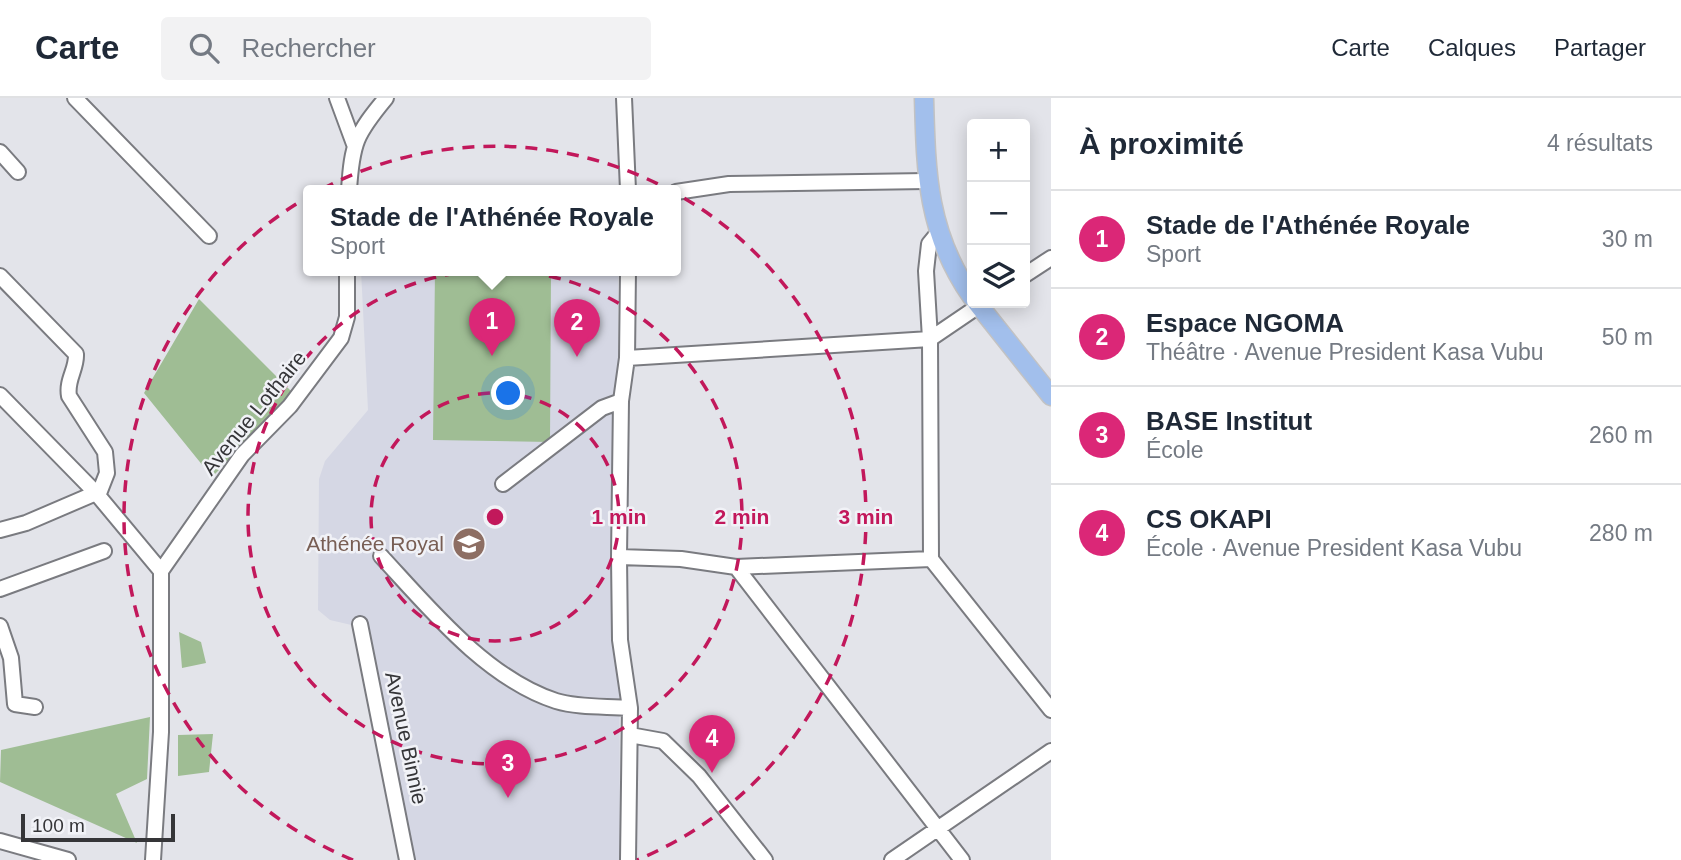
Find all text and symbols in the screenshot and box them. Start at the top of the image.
search box [161,17,651,80]
text: Carte [35,29,119,66]
icon: search [185,29,223,67]
text: Rechercher [241,33,376,63]
text: Carte [1331,34,1390,61]
text: Calques [1428,34,1516,61]
text: Partager [1554,34,1646,61]
map controls [967,119,1030,308]
button: + [967,119,1030,182]
text: À proximité [1079,127,1244,160]
text: 4 résultats [1547,130,1653,156]
button: − [967,182,1030,245]
popup [303,185,681,276]
text: Stade de l'Athénée Royale [330,202,654,232]
text: Stade de l'Athénée Royale [1146,210,1470,240]
text: 1 [1096,226,1108,252]
text: 30 m [1602,226,1653,252]
text: Sport [330,233,385,259]
text: Sport [1146,241,1201,267]
button: layers [967,245,1030,308]
pin: 1 [469,298,515,356]
pin: 2 [554,299,600,357]
text: Espace NGOMA [1146,308,1344,338]
text: 2 [1096,324,1108,350]
text: 50 m [1602,324,1653,350]
text: Théâtre · Avenue President Kasa Vubu [1146,339,1544,365]
street label: Avenue Lothaire [197,346,311,479]
your location [491,376,525,410]
text: BASE Institut [1146,406,1312,436]
text: 3 [1096,422,1108,448]
text: 260 m [1589,422,1653,448]
text: École [1146,437,1204,463]
text: CS OKAPI [1146,504,1272,534]
centre of rings [483,505,507,529]
text: 1 min [592,505,646,528]
text: 2 min [715,505,769,528]
text: 3 min [839,505,893,528]
text: 4 [1096,520,1108,546]
text: 280 m [1589,520,1653,546]
school or university icon: Athénée Royal [450,525,488,563]
place label: Athénée Royal [306,532,444,555]
text: École · Avenue President Kasa Vubu [1146,535,1522,561]
street label: Avenue Binnie [381,669,432,806]
pin: 4 [689,715,735,773]
pin: 3 [485,740,531,798]
scale bar [21,811,175,843]
text: 100 m [32,815,85,836]

